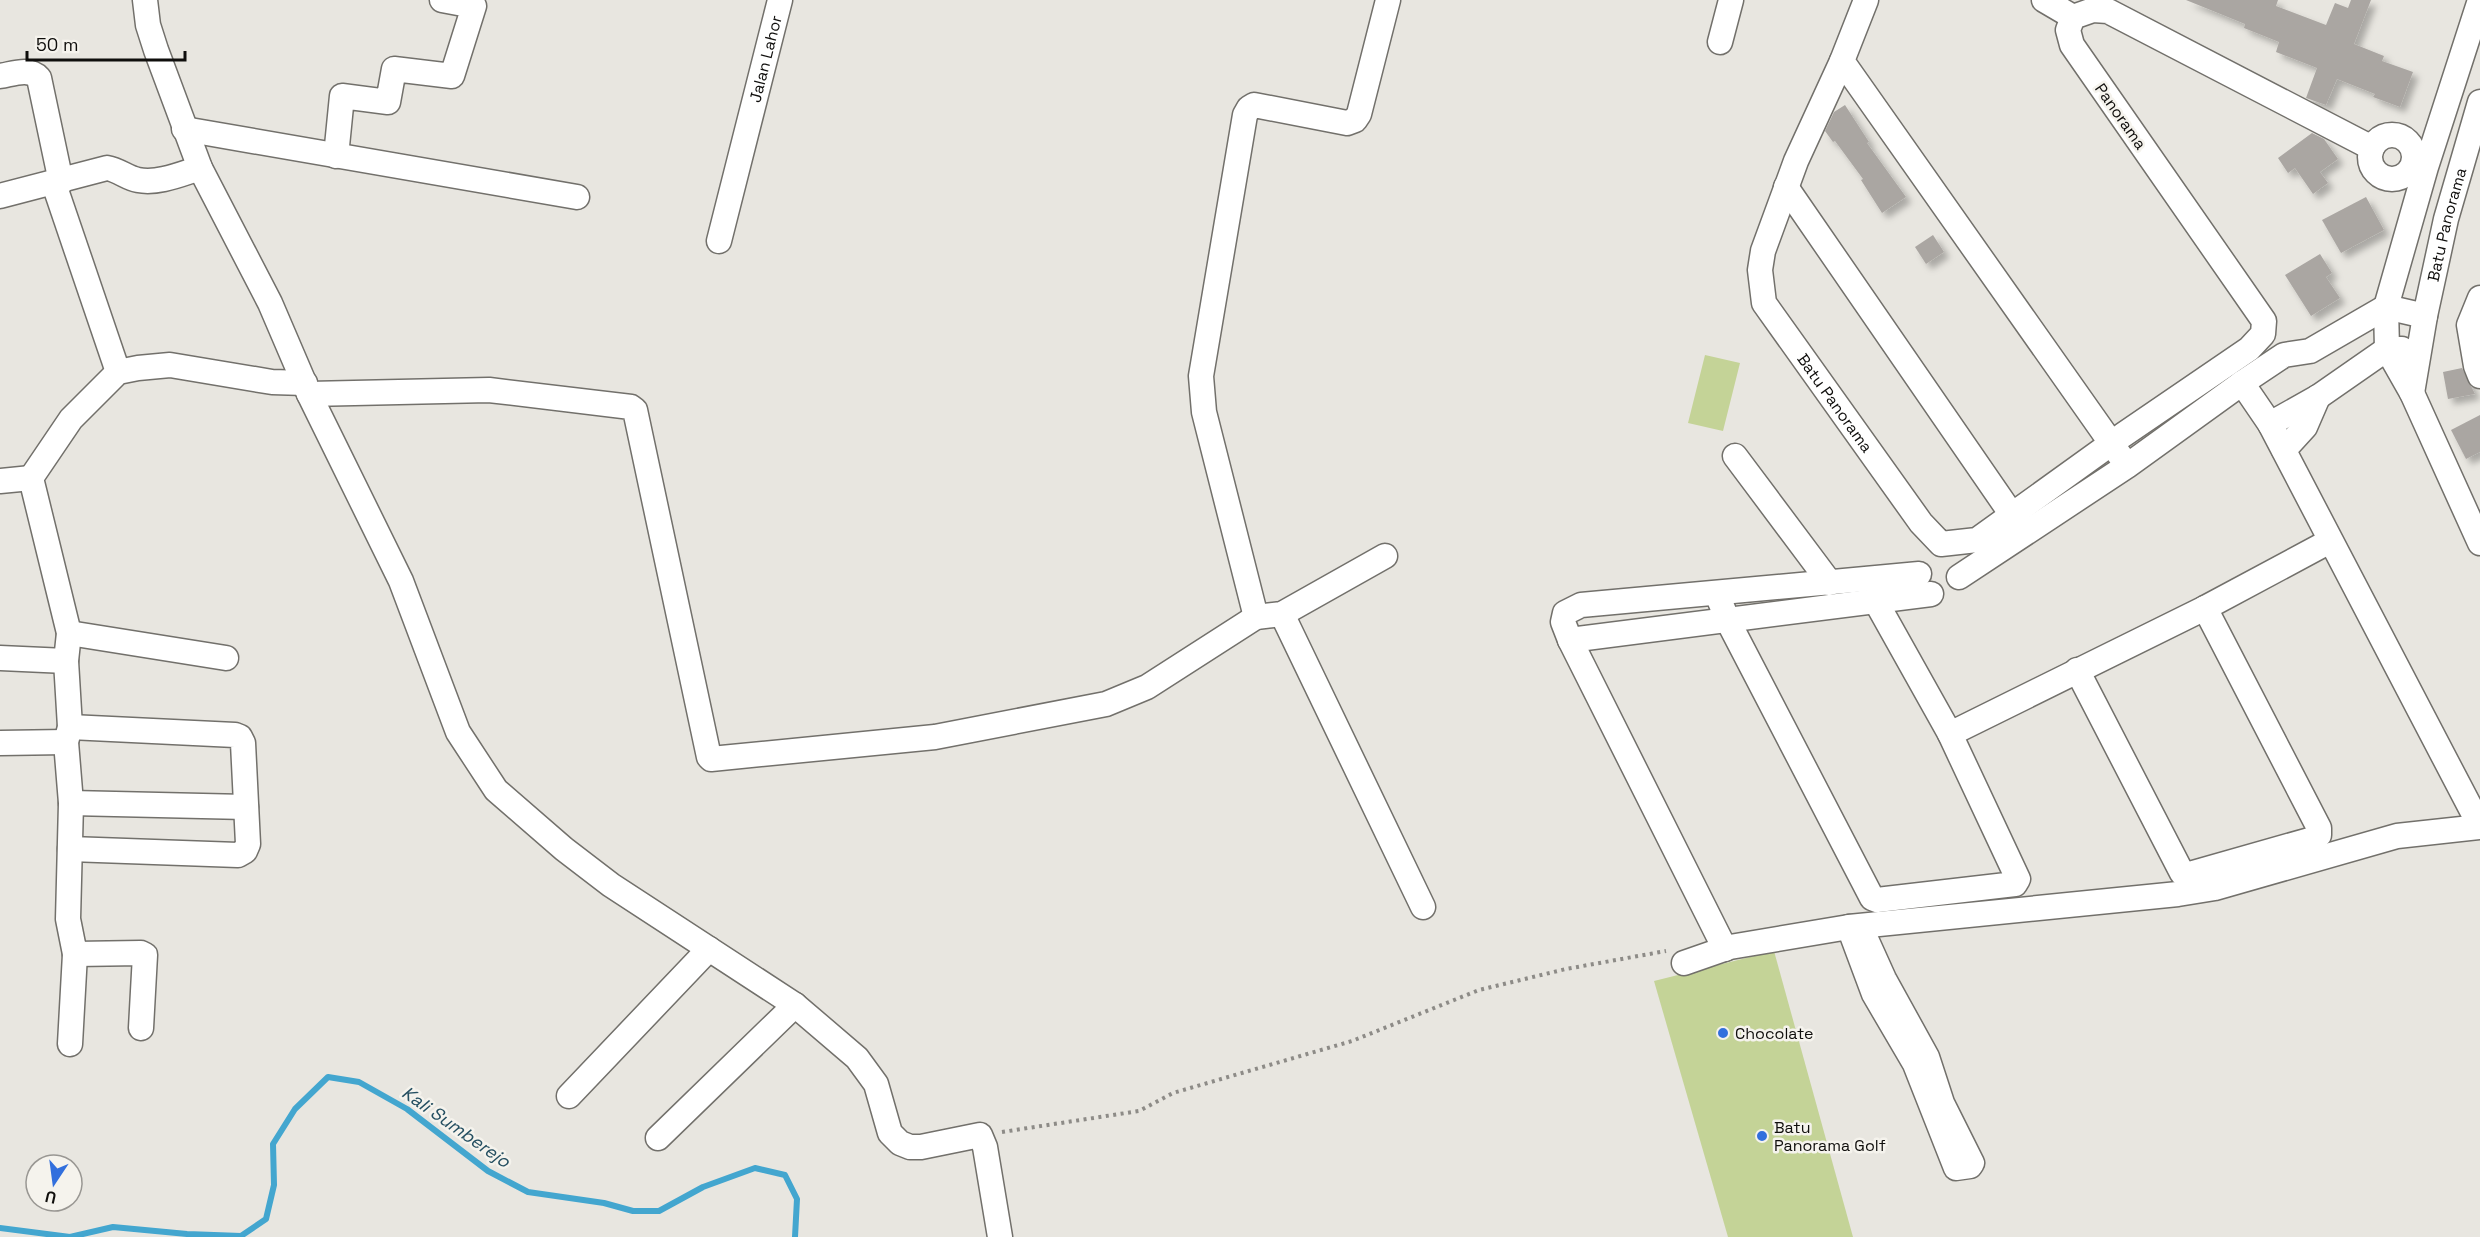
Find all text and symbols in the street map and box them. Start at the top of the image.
street label: Jalan Lahor [745,13,787,105]
scale bar [27,24,184,62]
text: 50 m [36,33,78,56]
street label: Panorama [2090,79,2151,154]
street label: Batu Panorama [2423,165,2471,284]
street label: Batu Panorama [1792,349,1877,457]
place label: Chocolate [1735,1023,1814,1044]
marker: Chocolate [1716,1026,1730,1040]
water label: Kali Sumberejo [398,1081,516,1173]
place label: Batu Panorama Golf [1774,1117,1886,1156]
marker: Batu Panorama Golf [1755,1129,1769,1143]
north arrow [24,1153,84,1213]
text: U [43,1186,58,1209]

